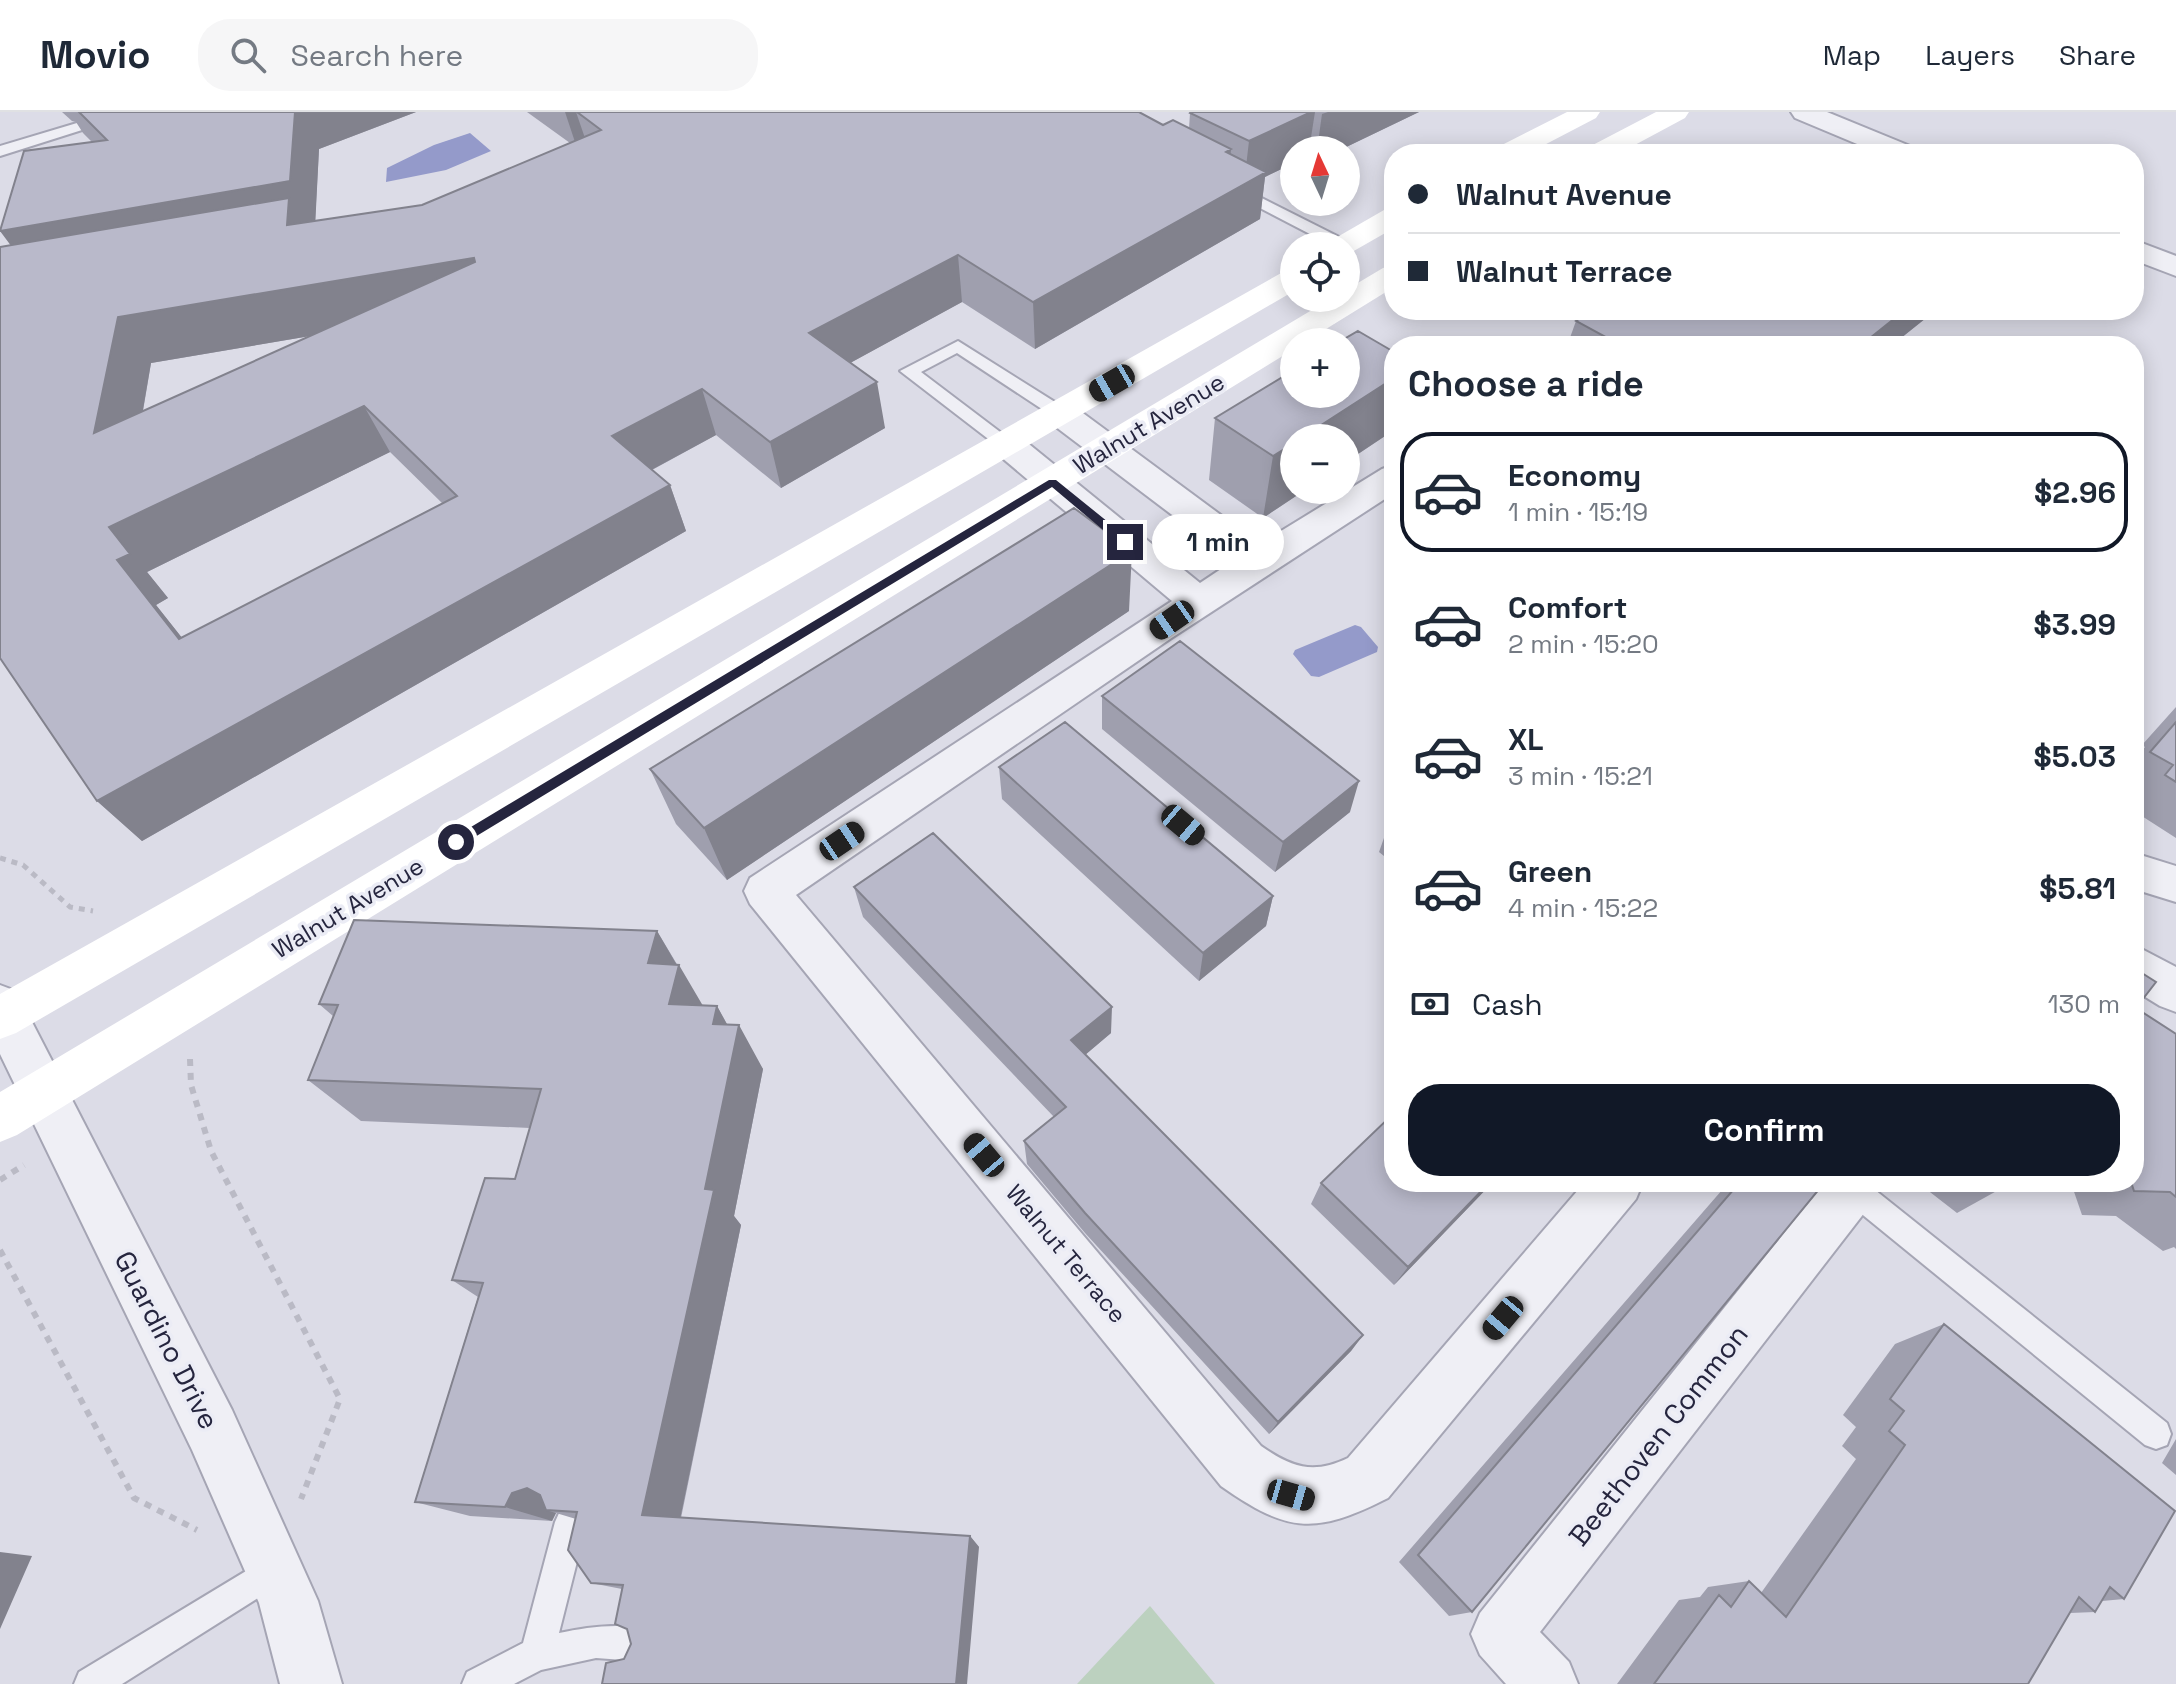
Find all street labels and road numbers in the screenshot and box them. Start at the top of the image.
street label: Walnut Avenue [1067,366,1230,481]
street label: Walnut Avenue [266,850,429,965]
street label: Walnut Terrace [999,1178,1133,1329]
street label: Guardino Drive [107,1245,227,1435]
street label: Beethoven Common [1560,1317,1756,1553]

